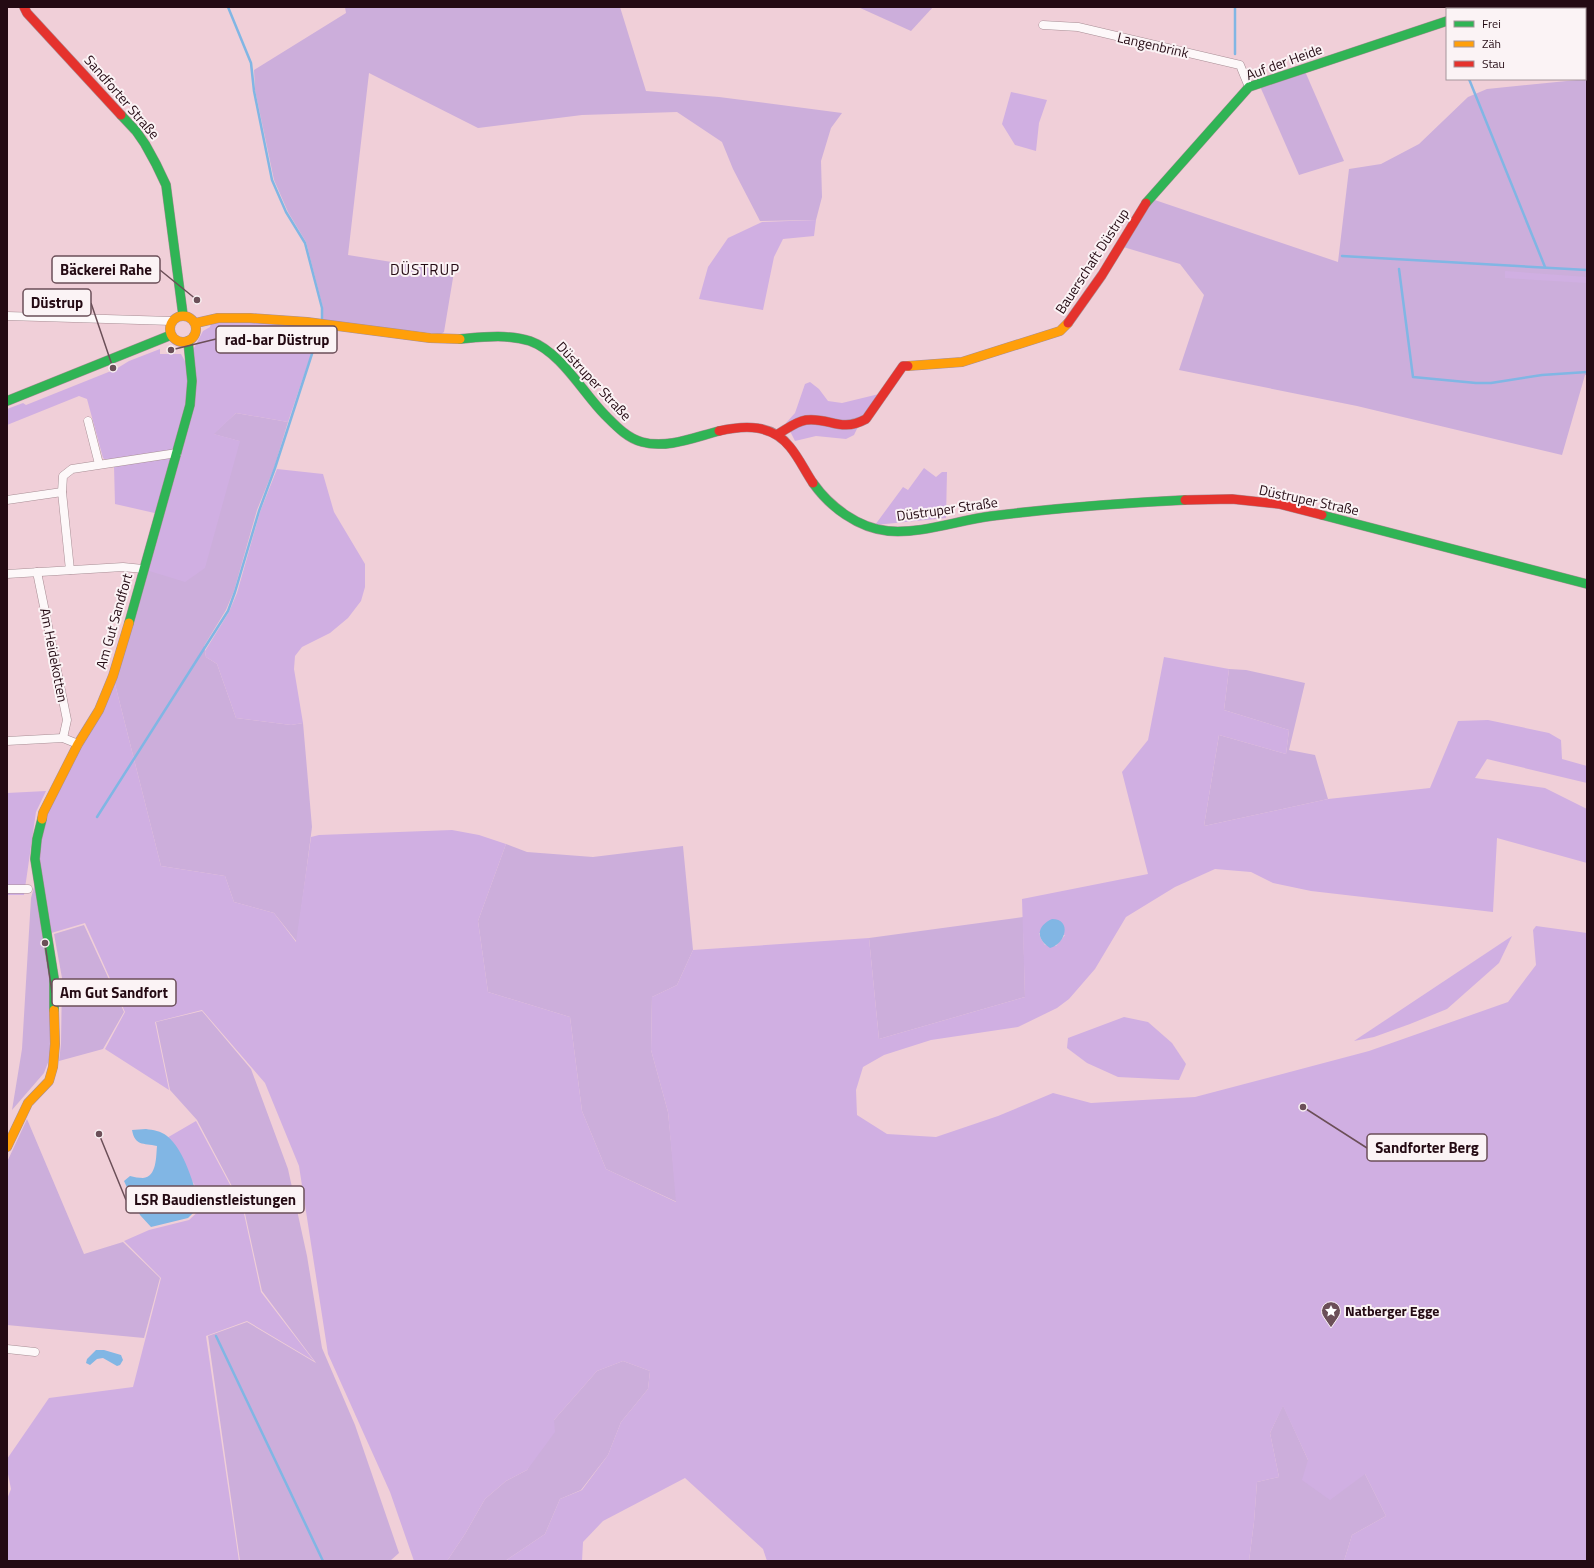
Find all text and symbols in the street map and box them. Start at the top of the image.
legend [1446,8,1586,80]
text: Frei [1482,14,1501,33]
street label: Langenbrink [1115,26,1191,63]
text: Zäh [1482,34,1501,53]
street label: Auf der Heide [1243,38,1325,85]
street label: Sandforter Straße [80,50,165,143]
text: Stau [1482,54,1505,73]
street label: Bauerschaft Düstrup [1049,204,1134,318]
callout: Bäckerei Rahe [52,256,160,283]
text: Bäckerei Rahe [60,258,152,281]
district label: DÜSTRUP [390,258,460,281]
callout: Düstrup [23,289,91,316]
text: Düstrup [31,291,83,314]
callout: rad-bar Düstrup [216,326,337,353]
text: rad-bar Düstrup [225,328,329,351]
street label: Düstruper Straße [552,336,637,425]
street label: Düstruper Straße [1257,479,1361,520]
street label: Düstruper Straße [895,491,999,526]
street label: Am Gut Sandfort [90,571,137,671]
street label: Am Heidekotten [35,606,74,704]
callout: Am Gut Sandfort [52,979,176,1006]
text: Am Gut Sandfort [60,981,168,1004]
callout: Sandforter Berg [1367,1134,1487,1161]
text: Sandforter Berg [1375,1136,1479,1159]
callout: LSR Baudienstleistungen [126,1186,304,1213]
text: LSR Baudienstleistungen [134,1188,296,1211]
place icon: Natberger Egge [1320,1300,1342,1328]
place label: Natberger Egge [1345,1300,1440,1321]

